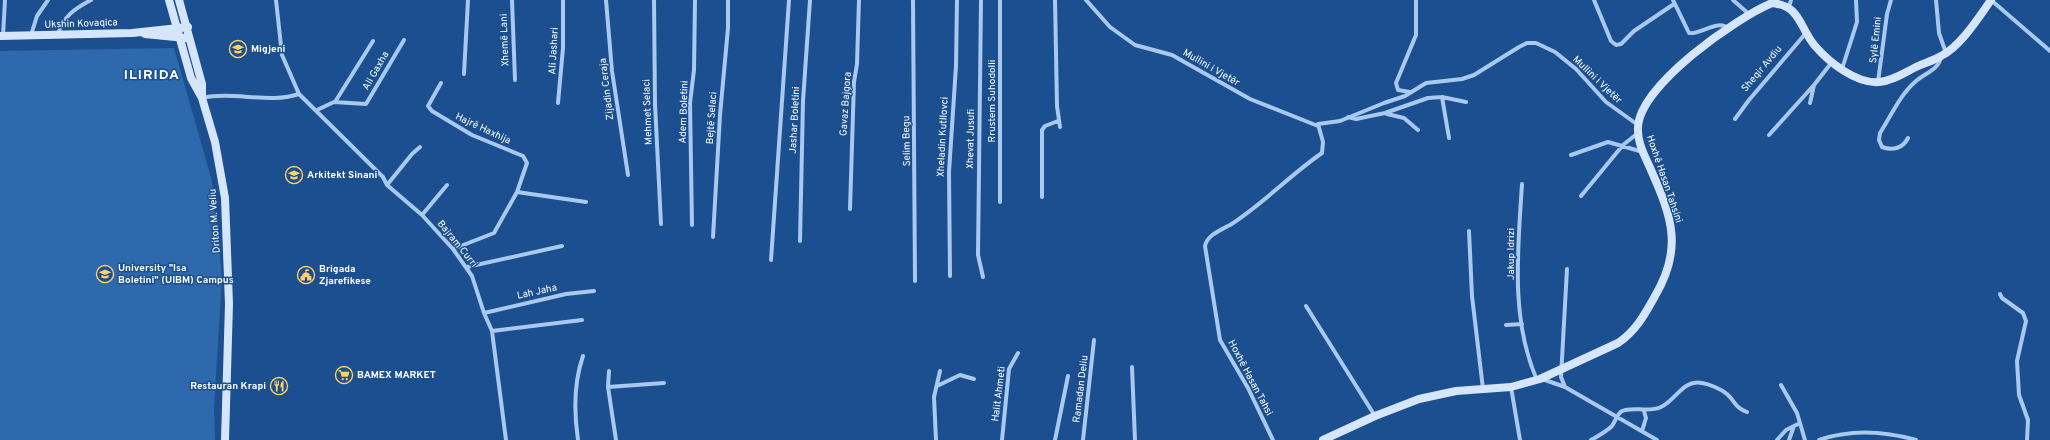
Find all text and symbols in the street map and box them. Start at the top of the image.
street label: Xhemë Lani [498,13,512,67]
street label: Ukshin Kovaqica [44,16,118,32]
street label: Sylë Emini [1867,16,1885,64]
street label: Ali Jashari [546,27,562,75]
school or university icon: Migjeni [228,39,248,59]
place label: Migjeni [251,43,286,56]
street label: Sheqir Avdiu [1739,43,1785,95]
street label: Mullini i Vjetër [1180,46,1242,90]
street label: Ali Gaxha [360,49,392,93]
street label: Mullini i Vjetër [1570,53,1625,107]
street label: Zijadin Ceraja [597,57,617,121]
street label: Rrustem Suhodolli [986,60,999,142]
district label: ILIRIDA [124,67,180,84]
street label: Gavaz Bajgora [837,71,855,137]
street label: Mehmet Selaci [640,79,656,145]
street label: Adem Boletini [676,80,692,144]
street label: Jashar Boletini [787,86,803,154]
street label: Bejtë Selaci [704,91,720,145]
street label: Xheladin Kutllovci [934,97,952,177]
street label: Xhevat Jusufi [964,109,978,169]
street label: Hajrë Haxhija [453,110,513,148]
street label: Selim Begu [900,116,914,166]
street label: Hoxhë Hasan Tahsini [1643,133,1685,225]
school or university icon: Arkitekt Sinani [284,165,304,185]
place label: Arkitekt Sinani [307,169,378,182]
street label: Driton M. Veliu [206,188,224,254]
street label: Bajram Curri [434,218,480,270]
street label: Jakup Idrizi [1505,228,1518,280]
place label: University "Isa Boletini" (UIBM) Campus [118,262,234,287]
place label: Brigada Zjarefikese [319,263,371,288]
school or university icon: University "Isa Boletini" (UIBM) Campus [95,264,115,284]
public building icon: Brigada Zjarefikese [296,265,316,285]
street label: Lah Jaha [516,281,558,303]
street label: Hoxhë Hasan Tahsi [1225,338,1275,418]
street label: Ramadan Deliu [1070,355,1092,423]
supermarket icon: BAMEX MARKET [334,365,354,385]
street label: Halit Ahmeti [989,366,1009,422]
place label: BAMEX MARKET [357,369,436,382]
restaurant icon: Restauran Krapi [269,376,289,396]
place label: Restauran Krapi [190,380,266,393]

